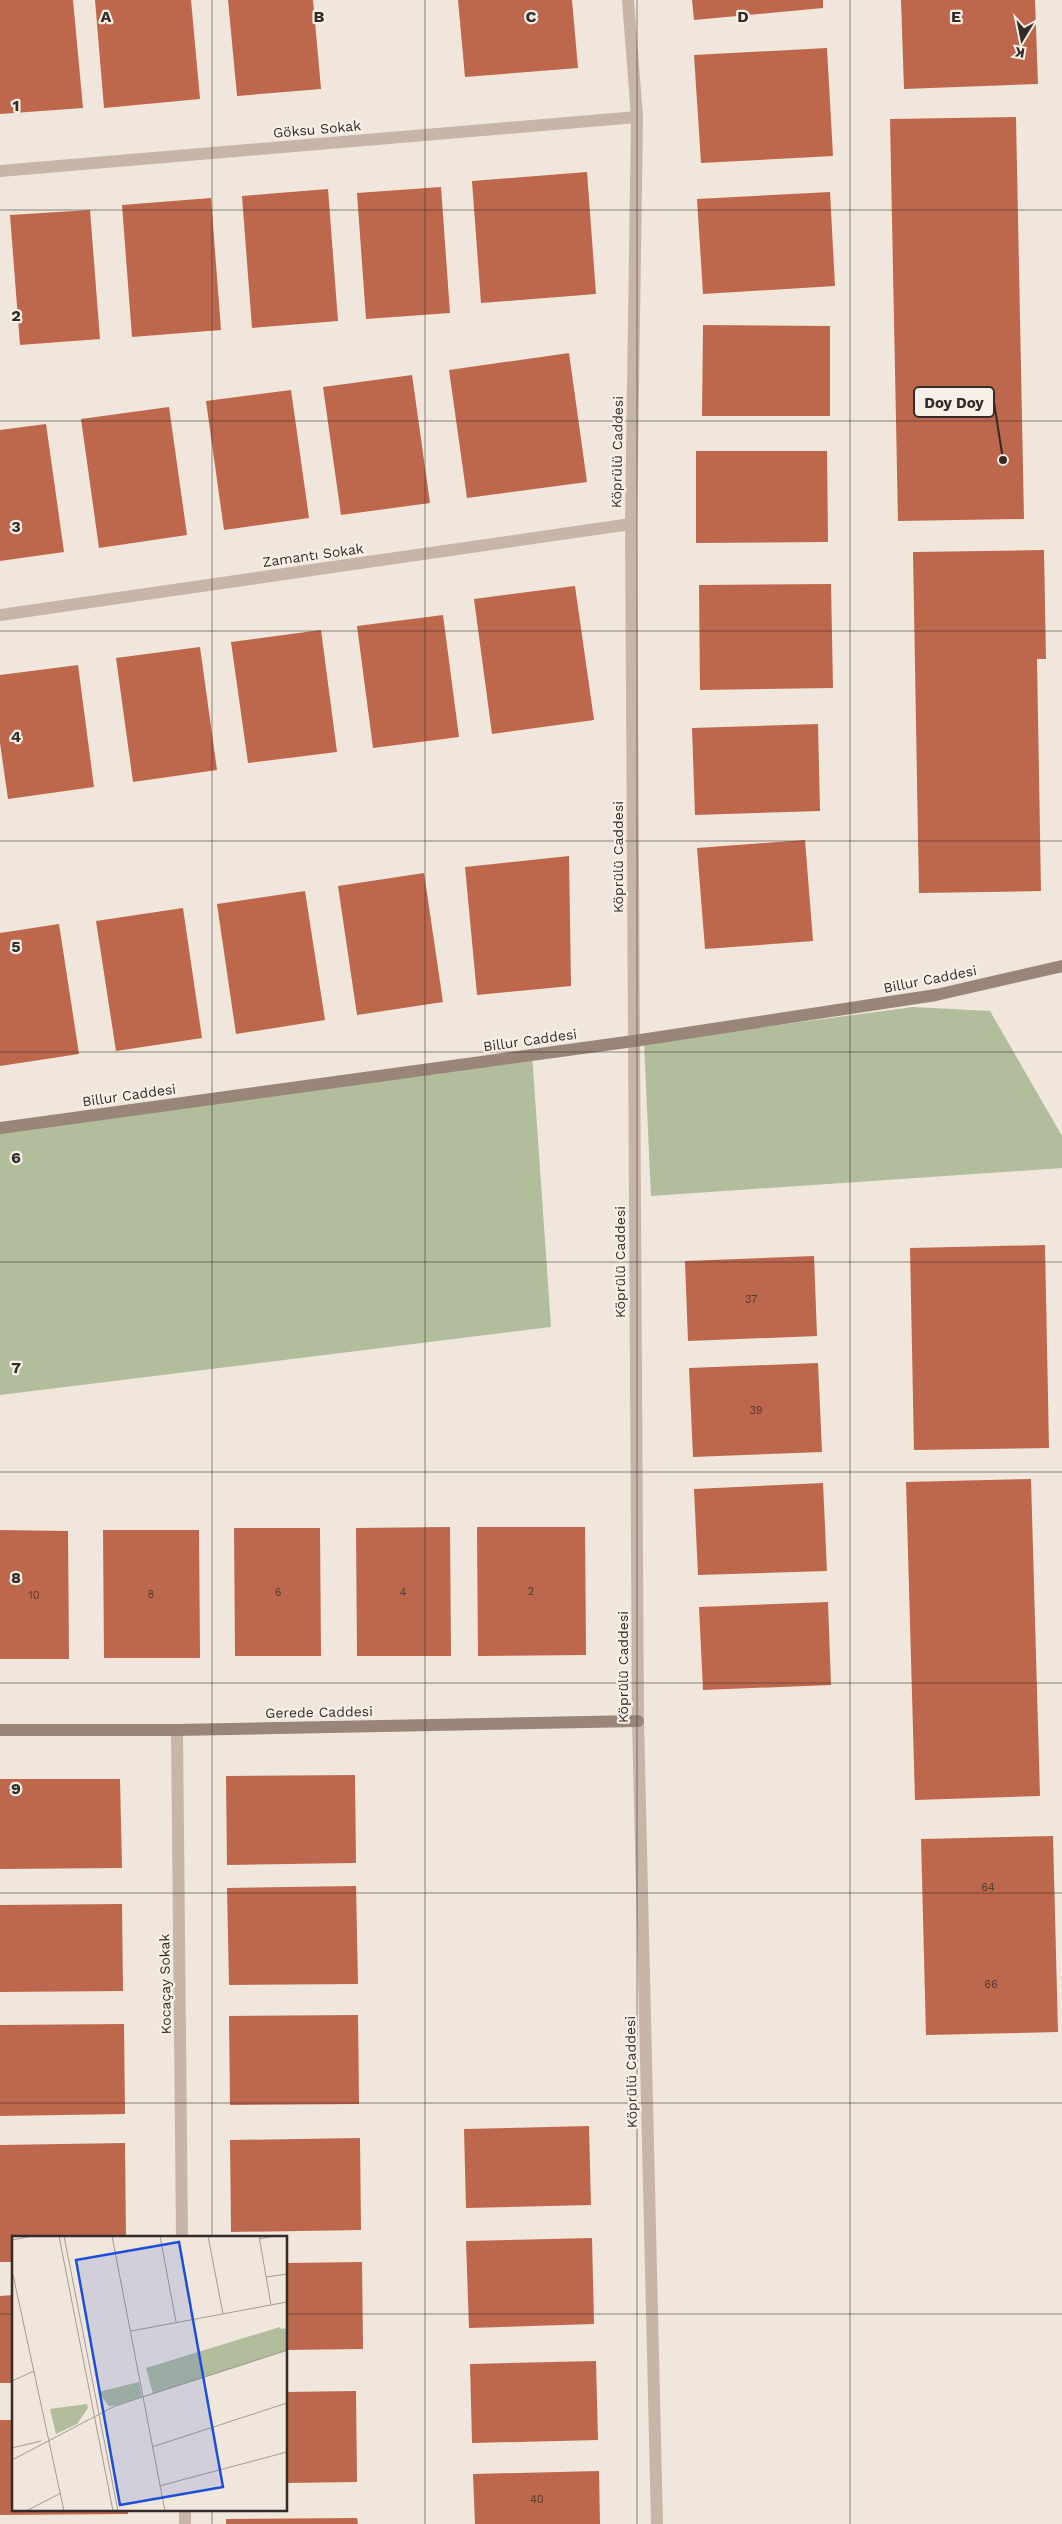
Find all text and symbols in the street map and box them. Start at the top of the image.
text: A [101,7,112,26]
text: B [314,7,325,26]
text: C [526,7,537,26]
text: D [737,7,749,26]
text: E [951,7,961,26]
north arrow [997,15,1047,65]
text: K [1013,44,1026,62]
text: 1 [13,96,19,115]
street label: Göksu Sokak [272,117,362,141]
text: 2 [11,306,21,325]
callout: Doy Doy [914,387,994,417]
text: Doy Doy [924,394,984,412]
street label: Köprülü Caddesi [608,396,626,508]
text: 3 [11,517,21,536]
street label: Zamantı Sokak [261,540,365,570]
text: 4 [11,727,21,746]
street label: Köprülü Caddesi [610,801,626,913]
text: 5 [11,937,21,956]
street label: Billur Caddesi [882,962,978,996]
street label: Billur Caddesi [482,1026,578,1054]
street label: Billur Caddesi [81,1081,177,1109]
text: 6 [11,1148,21,1167]
street label: Köprülü Caddesi [612,1206,628,1318]
house number: 37 [745,1293,757,1306]
text: 7 [11,1358,21,1377]
house number: 39 [749,1404,763,1417]
text: 8 [11,1568,21,1587]
house number: 2 [528,1585,534,1598]
house number: 6 [275,1586,282,1599]
house number: 4 [400,1586,407,1599]
house number: 8 [148,1588,155,1601]
house number: 10 [28,1589,40,1602]
street label: Köprülü Caddesi [615,1611,631,1723]
street label: Gerede Caddesi [265,1703,373,1721]
text: 9 [11,1779,21,1798]
house number: 64 [981,1881,995,1894]
street label: Kocaçay Sokak [156,1933,174,2035]
house number: 66 [984,1978,998,1991]
street label: Köprülü Caddesi [622,2016,640,2128]
inset map [12,2236,288,2512]
house number: 40 [530,2493,544,2506]

